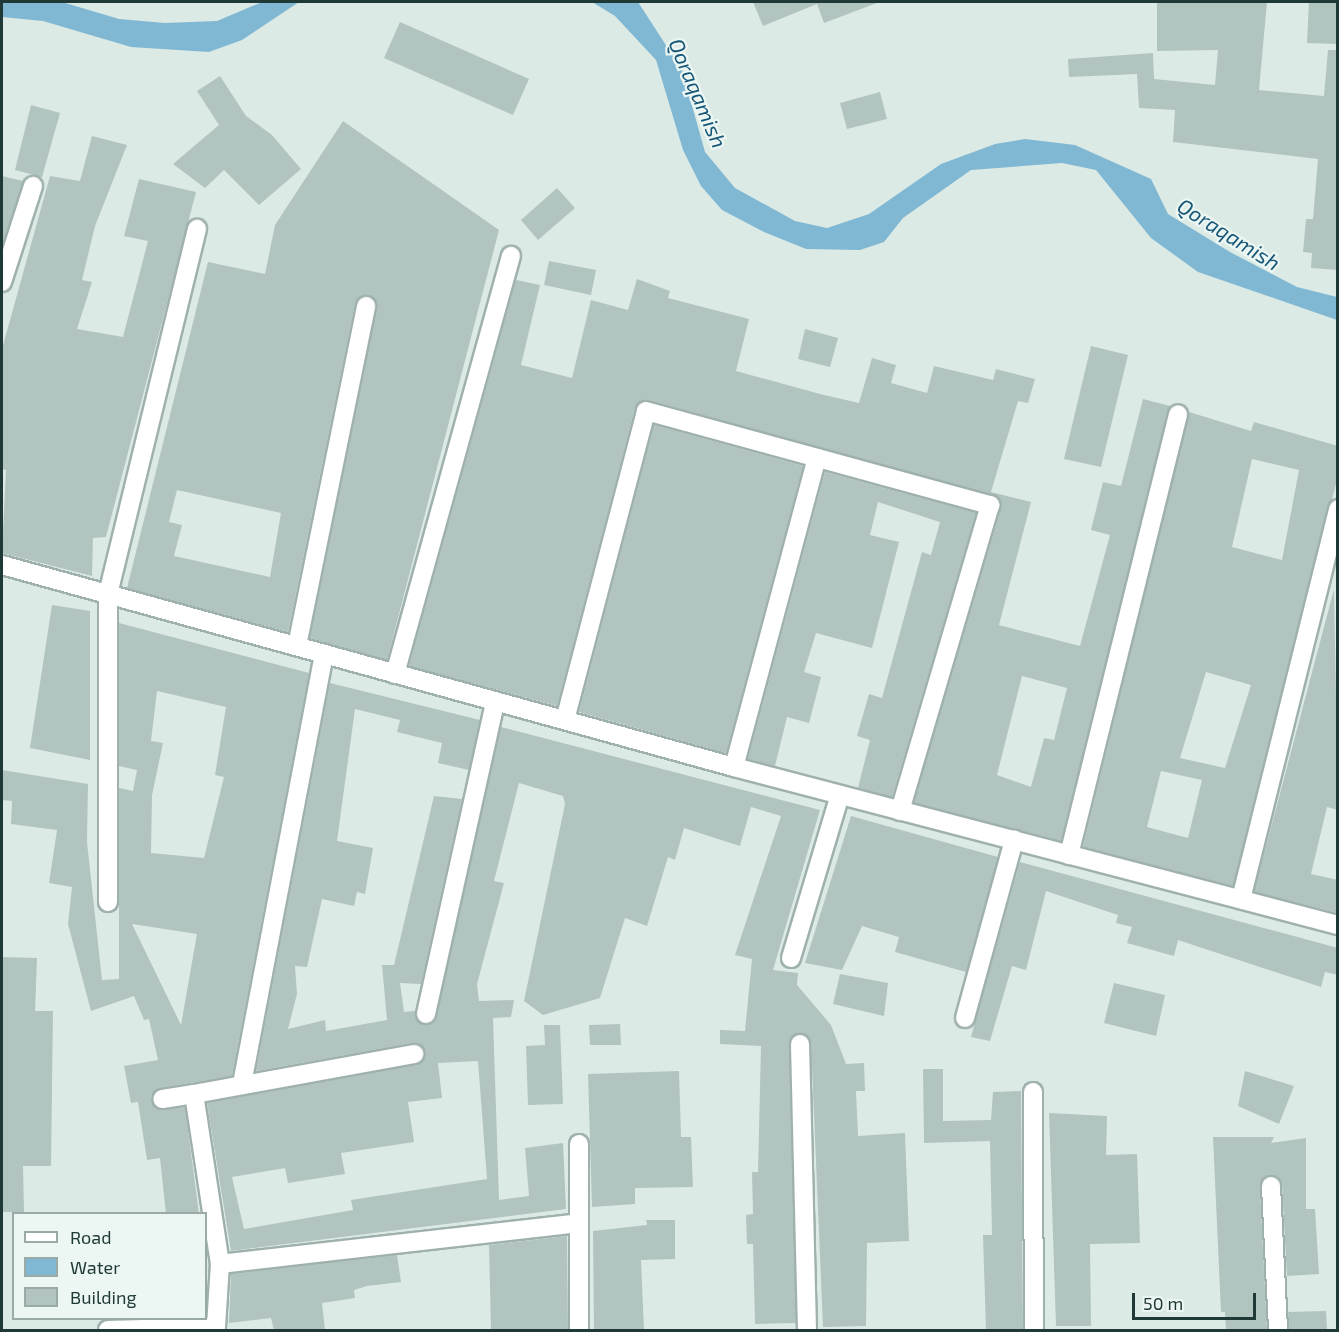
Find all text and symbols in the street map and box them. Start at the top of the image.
water label: Qoraqamish [664,35,732,151]
water label: Qoraqamish [1173,193,1285,275]
legend [12,1212,207,1320]
text: Road [70,1226,111,1248]
text: Water [70,1256,120,1278]
scale bar [1135,1281,1260,1319]
text: Building [70,1286,137,1308]
text: 50 m [1143,1292,1183,1314]

